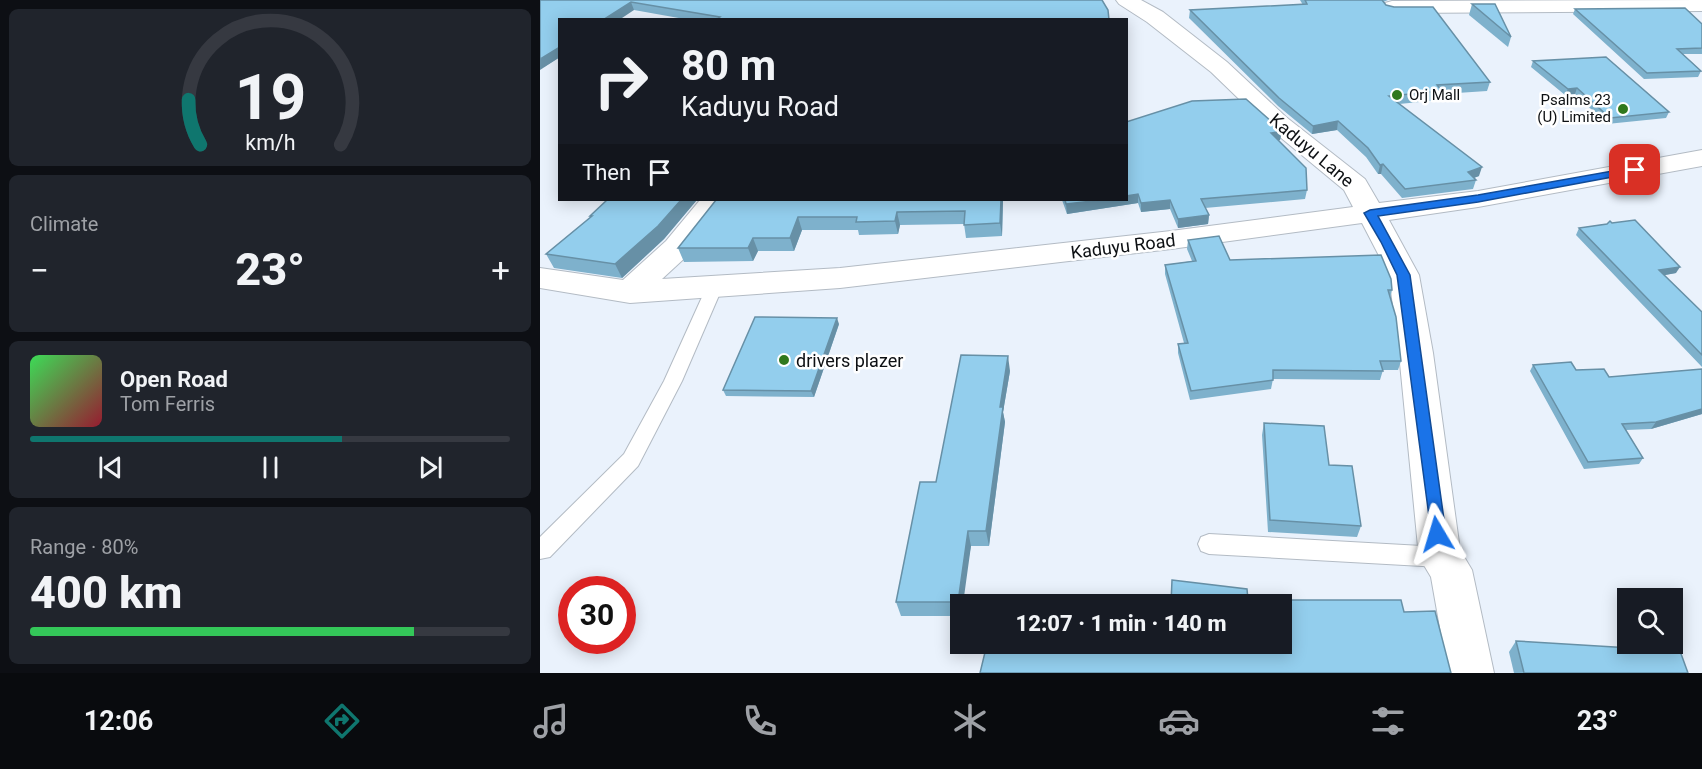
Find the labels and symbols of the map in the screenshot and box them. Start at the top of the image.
place label: Orj Mall [1409,86,1460,104]
marker: Orj Mall [1390,88,1404,102]
place label: Psalms 23 (U) Limited [1537,91,1611,126]
marker: Psalms 23 (U) Limited [1616,102,1630,116]
street label: Kaduyu Lane [1266,109,1358,191]
pin [1609,144,1660,195]
street label: Kaduyu Road [1069,229,1177,263]
place label: drivers plazer [796,350,903,371]
marker: drivers plazer [777,353,791,367]
position arrow [1405,502,1469,566]
speed limit sign: 30 [558,576,636,654]

